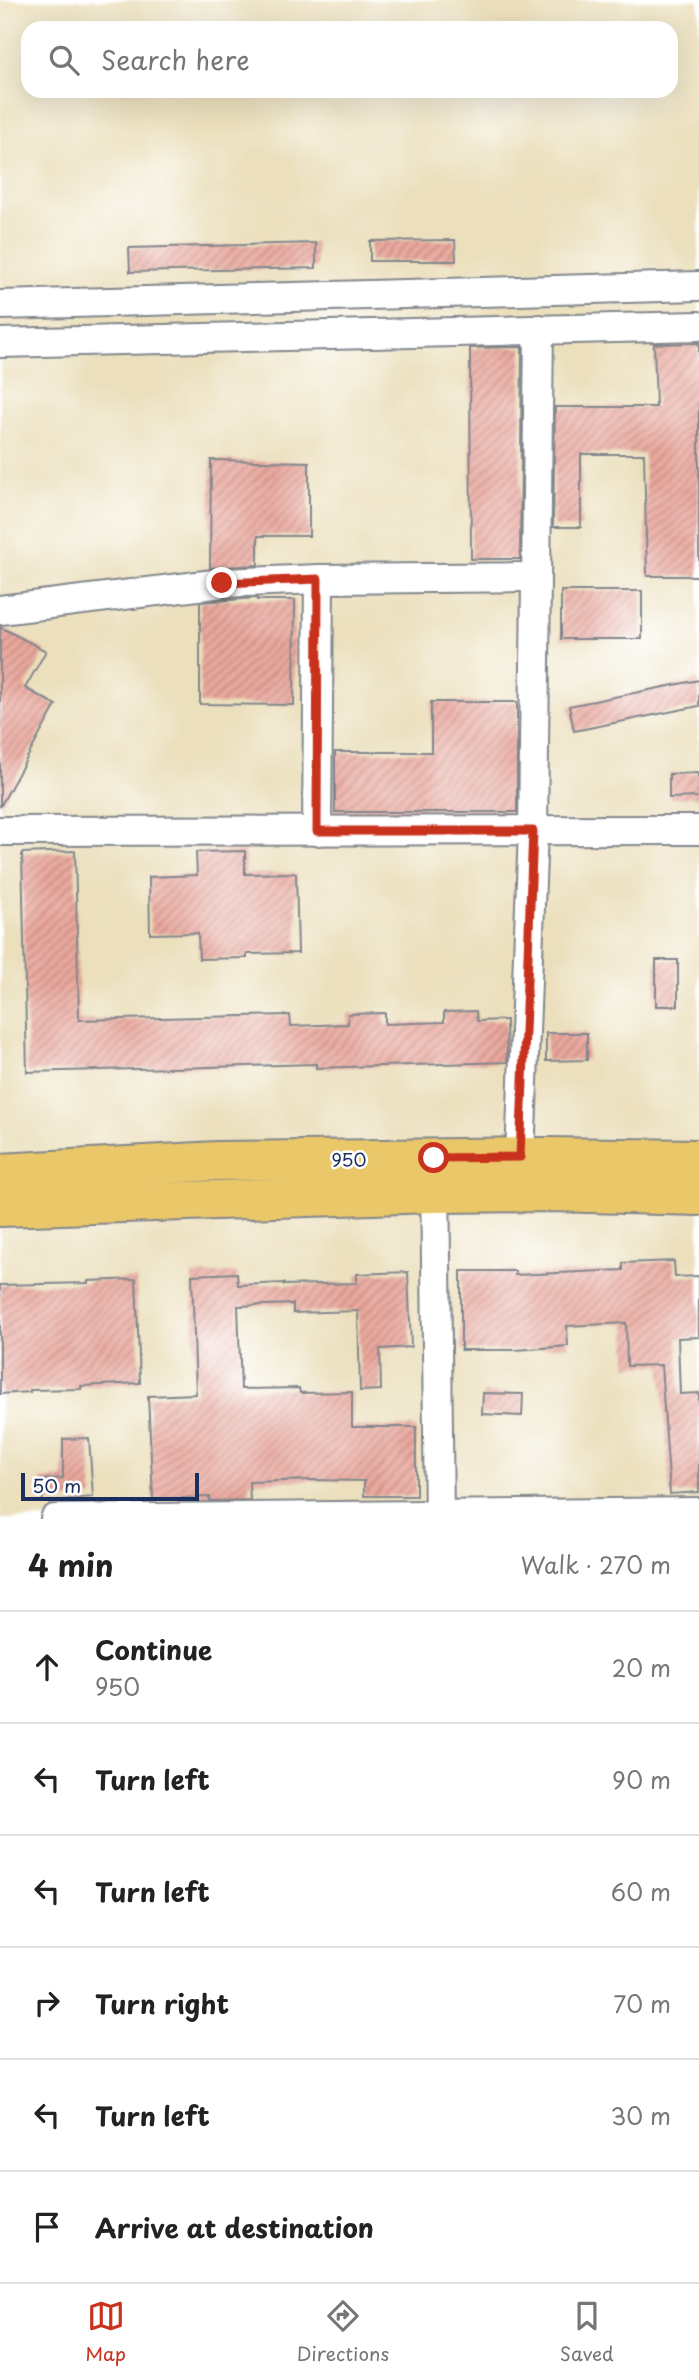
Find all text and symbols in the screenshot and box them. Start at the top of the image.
search box [21,21,678,98]
text: Search here [101,40,250,79]
icon: search [45,41,83,79]
route end [206,567,237,598]
route start [418,1142,449,1173]
street label: 950 [331,1145,367,1173]
scale bar [21,1470,200,1502]
text: 50 m [32,1471,81,1499]
text: 4 min [28,1542,114,1587]
text: Walk · 270 m [521,1547,671,1582]
text: Continue [95,1630,212,1669]
icon: ahead [28,1648,66,1686]
text: 20 m [612,1650,671,1685]
text: 950 [95,1669,140,1704]
icon: left [28,1760,66,1798]
text: Turn left [95,1760,210,1799]
text: 90 m [612,1762,671,1797]
icon: left [28,1872,66,1910]
text: Turn left [95,1872,210,1911]
text: 60 m [611,1874,671,1909]
icon: right [28,1984,66,2022]
text: Turn right [95,1984,229,2023]
text: 70 m [613,1986,671,2021]
icon: left [28,2096,66,2134]
text: Turn left [95,2096,210,2135]
text: 30 m [610,2098,671,2133]
icon: arrive [28,2208,66,2246]
text: Arrive at destination [95,2208,374,2247]
tab: Map [85,2297,126,2367]
tab: Directions [297,2297,389,2367]
tab: Saved [560,2297,614,2367]

